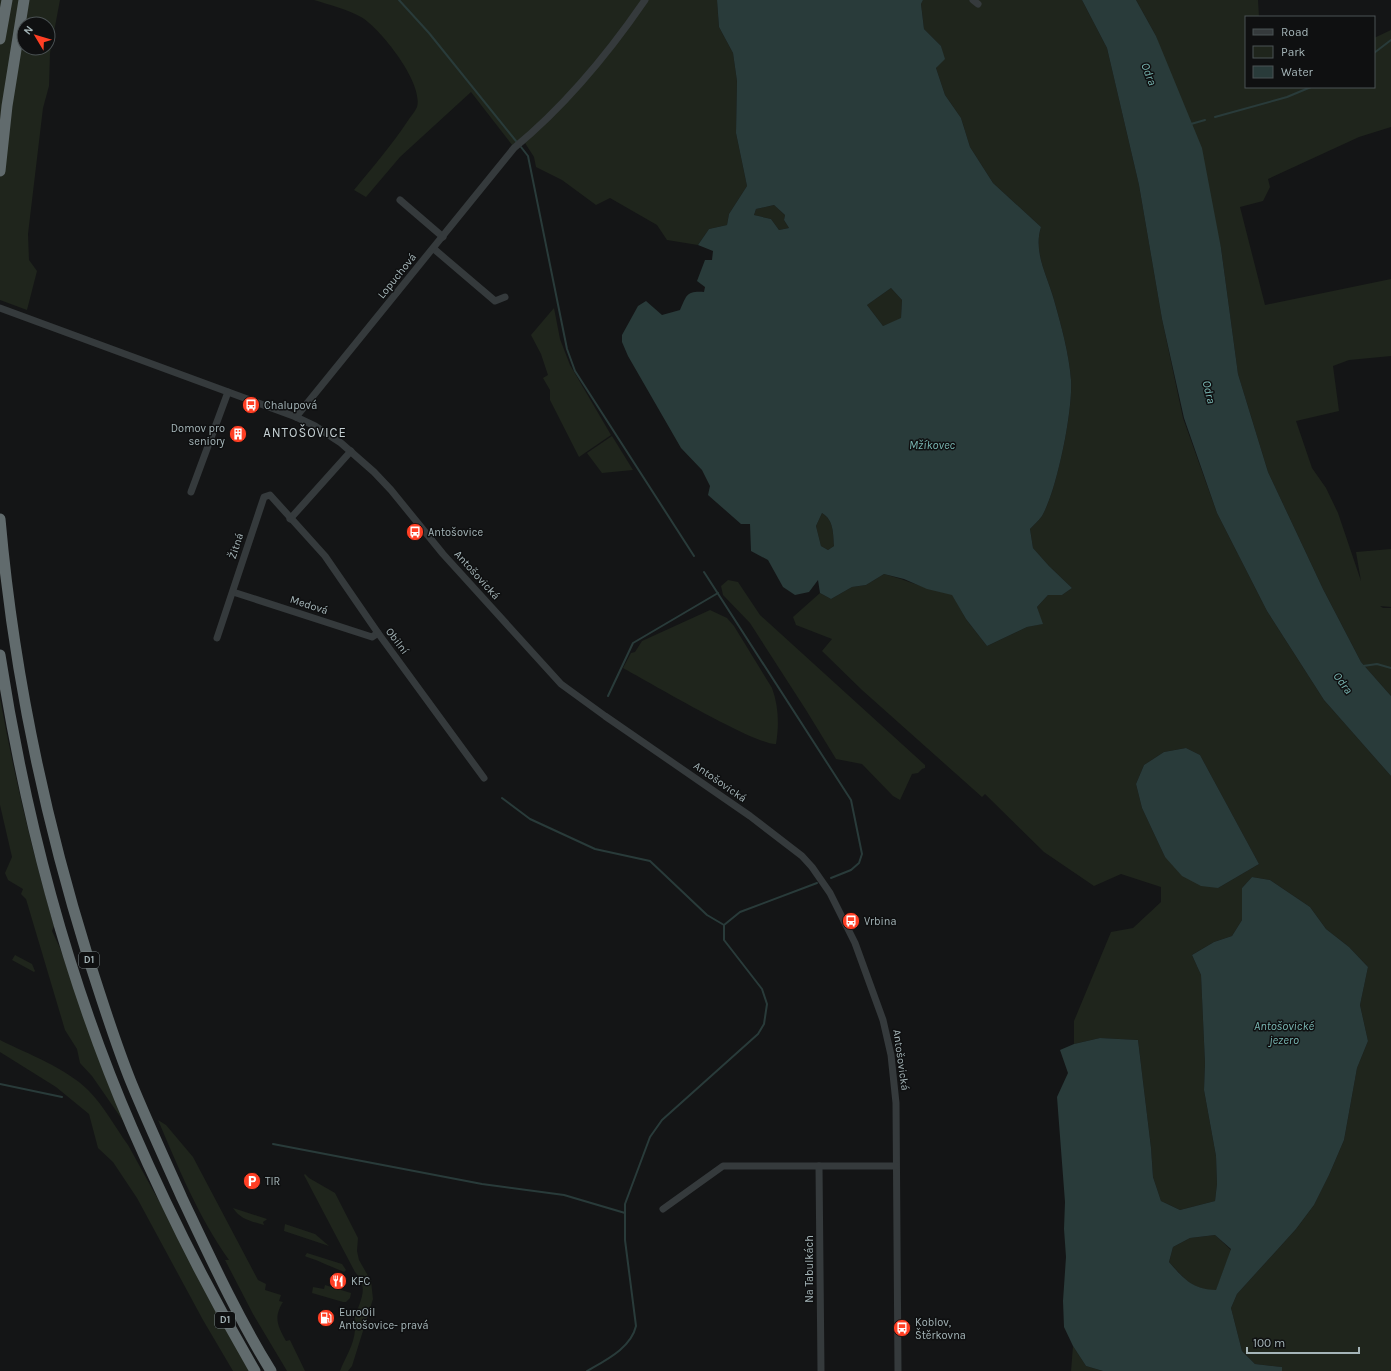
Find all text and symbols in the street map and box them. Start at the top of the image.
north arrow [16,16,56,56]
legend [1245,16,1375,88]
text: N [21,23,36,37]
text: Road [1281,25,1309,39]
text: Park [1281,45,1306,59]
water label: Odra [1138,60,1160,88]
text: Water [1281,65,1314,79]
street label: Lopuchová [375,251,419,301]
water label: Odra [1200,379,1218,405]
bus stop icon: Chalupová [241,395,261,415]
place label: Chalupová [264,399,317,412]
place label: Domov pro seniory [171,422,225,448]
building icon: Domov pro seniory [228,424,248,444]
district label: ANTOŠOVICE [263,424,347,440]
water label: Mžíkovec [909,438,955,452]
bus stop icon: Antošovice [405,522,425,542]
place label: Antošovice [428,526,483,539]
street label: Žitná [224,531,246,561]
street label: Antošovická [452,548,502,602]
street label: Medová [288,593,330,617]
street label: Obilní [383,625,412,657]
water label: Odra [1330,669,1356,697]
street label: Antošovická [691,759,749,805]
bus stop icon: Vrbina [841,911,861,931]
place label: Vrbina [864,915,896,928]
road number: D1 [79,952,99,968]
water label: Antošovické jezero [1254,1019,1314,1047]
street label: Antošovická [890,1029,912,1091]
parking icon: TIR [242,1171,262,1191]
place label: TIR [265,1175,281,1188]
street label: Na Tabulkách [803,1235,816,1303]
restaurant icon: KFC [328,1271,348,1291]
place label: KFC [351,1275,370,1288]
place label: EuroOil Antošovice- pravá [339,1306,429,1332]
fuel station icon: EuroOil Antošovice- pravá [316,1308,336,1328]
road number: D1 [215,1312,235,1328]
place label: Koblov, Štěrkovna [915,1316,966,1342]
bus stop icon: Koblov, Štěrkovna [892,1318,912,1338]
scale bar [1247,1329,1359,1355]
text: 100 m [1253,1336,1285,1350]

